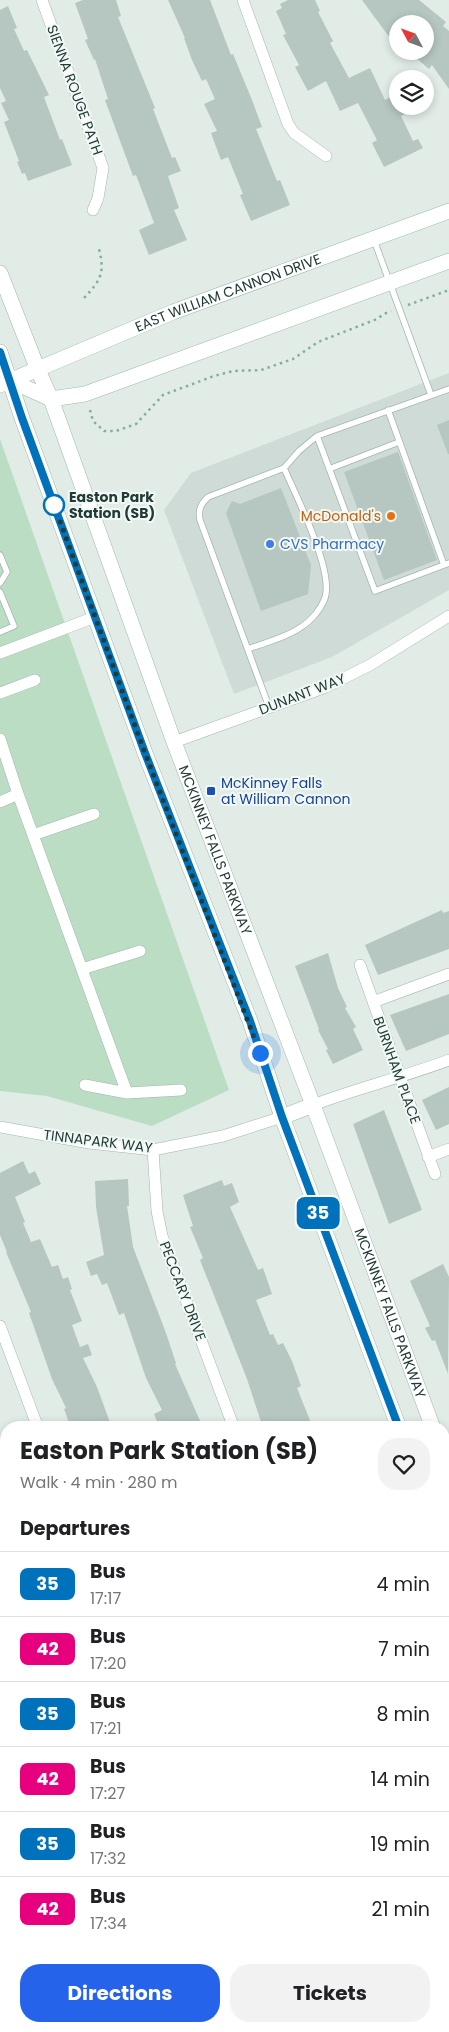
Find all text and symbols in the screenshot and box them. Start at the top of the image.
north arrow [389,15,434,60]
map controls [389,15,434,115]
street label: SIENNA ROUGE PATH [42,22,108,158]
button: layers [389,70,434,115]
street label: EAST WILLIAM CANNON DRIVE [132,249,324,337]
place label: Easton Park Station (SB) [69,487,155,523]
marker: Easton Park Station (SB) [43,494,65,516]
place label: McDonald's [301,506,381,526]
marker: McDonald's [385,510,397,522]
place label: CVS Pharmacy [280,534,384,554]
marker: CVS Pharmacy [264,538,276,550]
street label: DUNANT WAY [256,668,348,720]
street label: MCKINNEY FALLS PARKWAY [174,762,257,938]
place label: McKinney Falls at William Cannon [221,773,350,809]
marker: McKinney Falls at William Cannon [205,785,217,797]
street label: BURNHAM PLACE [368,1014,426,1126]
your location [248,1041,273,1066]
street label: TINNAPARK WAY [42,1124,154,1158]
line badge: 35 [296,1197,340,1229]
text: 35 [307,1200,329,1225]
street label: MCKINNEY FALLS PARKWAY [350,1225,431,1401]
street label: PECCARY DRIVE [155,1238,211,1344]
text: Easton Park Station (SB) [20,1434,318,1467]
button: heart [378,1438,430,1490]
text: Walk · 4 min · 280 m [20,1471,178,1494]
text: Departures [20,1515,130,1542]
text: Bus [90,1558,126,1585]
text: 35 [36,1571,59,1596]
text: 4 min [377,1571,430,1598]
text: 17:17 [90,1587,121,1610]
text: Bus [90,1623,126,1650]
text: 42 [36,1636,59,1661]
text: 7 min [378,1636,430,1663]
text: 17:20 [90,1652,127,1675]
text: Bus [90,1688,126,1715]
text: 35 [36,1701,59,1726]
text: 8 min [377,1701,430,1728]
text: 17:21 [90,1717,122,1740]
text: Bus [90,1753,126,1780]
text: 42 [36,1766,59,1791]
text: 14 min [370,1766,430,1793]
text: 17:27 [90,1782,125,1805]
text: Bus [90,1818,126,1845]
text: 35 [36,1831,59,1856]
text: 19 min [370,1831,430,1858]
text: 17:32 [90,1847,126,1870]
text: Bus [90,1883,126,1910]
text: 42 [36,1896,59,1921]
text: 21 min [372,1896,430,1923]
text: 17:34 [90,1912,127,1935]
button: Directions [20,1964,220,2022]
button: Tickets [230,1964,430,2022]

